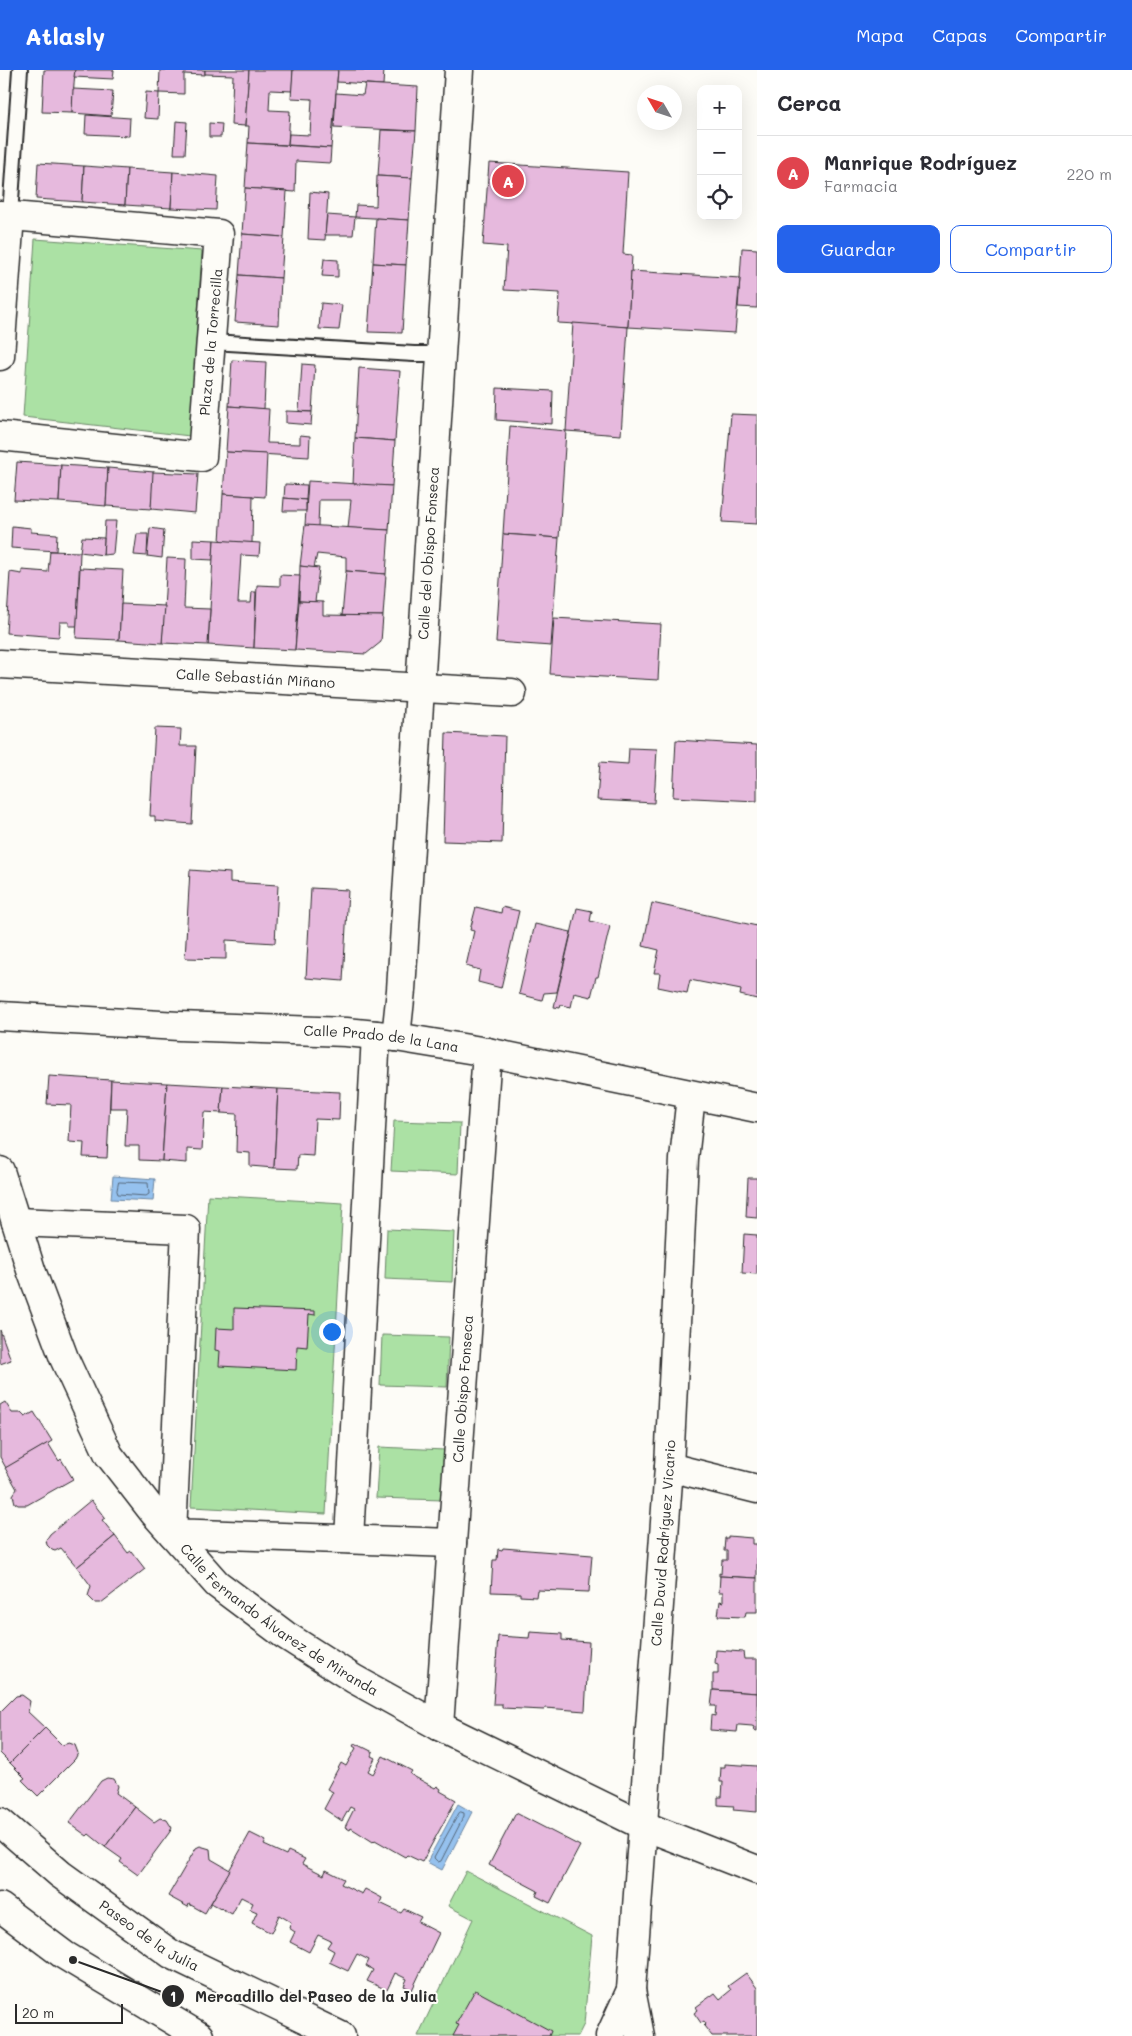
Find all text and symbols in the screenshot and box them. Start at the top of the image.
text: Atlasly [25,20,105,51]
text: Mapa [856,23,904,47]
text: Capas [932,23,987,47]
text: Compartir [1015,23,1107,47]
north arrow [637,85,682,130]
map controls [697,85,742,220]
button: + [697,85,742,130]
text: Cerca [777,89,842,116]
button: − [697,130,742,175]
text: Manrique Rodríguez [824,150,1017,175]
pin: A [492,162,524,200]
text: A [787,163,799,184]
text: 220 m [1066,163,1112,184]
button: locate [697,175,742,220]
text: Farmacia [824,175,898,196]
button: Guardar [777,225,940,273]
button: Compartir [950,225,1112,273]
street label: Plaza de la Torrecilla [195,268,226,416]
street label: Calle del Obispo Fonseca [413,466,443,640]
street label: Calle Sebastián Miñano [175,664,336,692]
street label: Calle Prado de la Lana [303,1020,460,1056]
street label: Calle Obispo Fonseca [448,1314,477,1463]
your location [319,1319,345,1345]
street label: Calle David Rodríguez Vicario [646,1439,679,1647]
street label: Calle Fernando Álvarez de Miranda [176,1539,382,1700]
street label: Paseo de la Julia [96,1895,202,1975]
callout: Mercadillo del Paseo de la Julia [160,1981,447,2011]
text: 1 [170,1986,176,2006]
text: Mercadillo del Paseo de la Julia [195,1986,437,2006]
scale bar [15,2001,122,2024]
text: 20 m [22,2003,54,2022]

